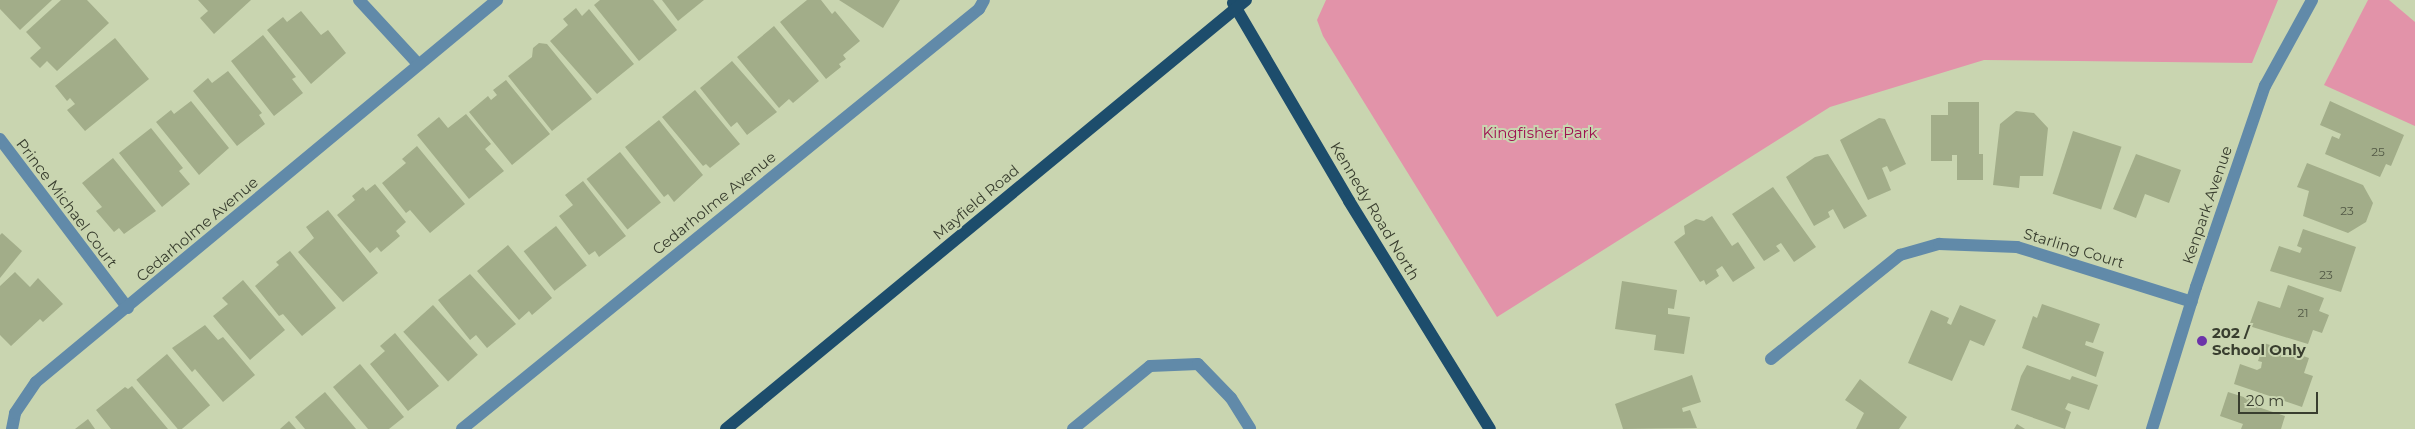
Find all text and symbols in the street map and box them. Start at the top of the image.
park label: Kingfisher Park [1483,124,1597,142]
street label: Prince Michael Court [13,135,121,271]
street label: Kennedy Road North [1327,139,1423,283]
street label: Kenpark Avenue [2178,144,2236,266]
house number: 25 [2371,145,2385,159]
street label: Cedarholme Avenue [649,148,779,258]
street label: Mayfield Road [929,161,1023,243]
street label: Cedarholme Avenue [132,173,262,285]
house number: 23 [2340,204,2354,218]
street label: Starling Court [2022,224,2126,272]
house number: 23 [2319,268,2333,282]
house number: 21 [2297,306,2309,320]
place label: 202 / School Only [2212,323,2306,358]
marker: 202 / School Only [2196,335,2208,347]
scale bar [2240,382,2320,414]
text: 20 m [2246,391,2284,410]

